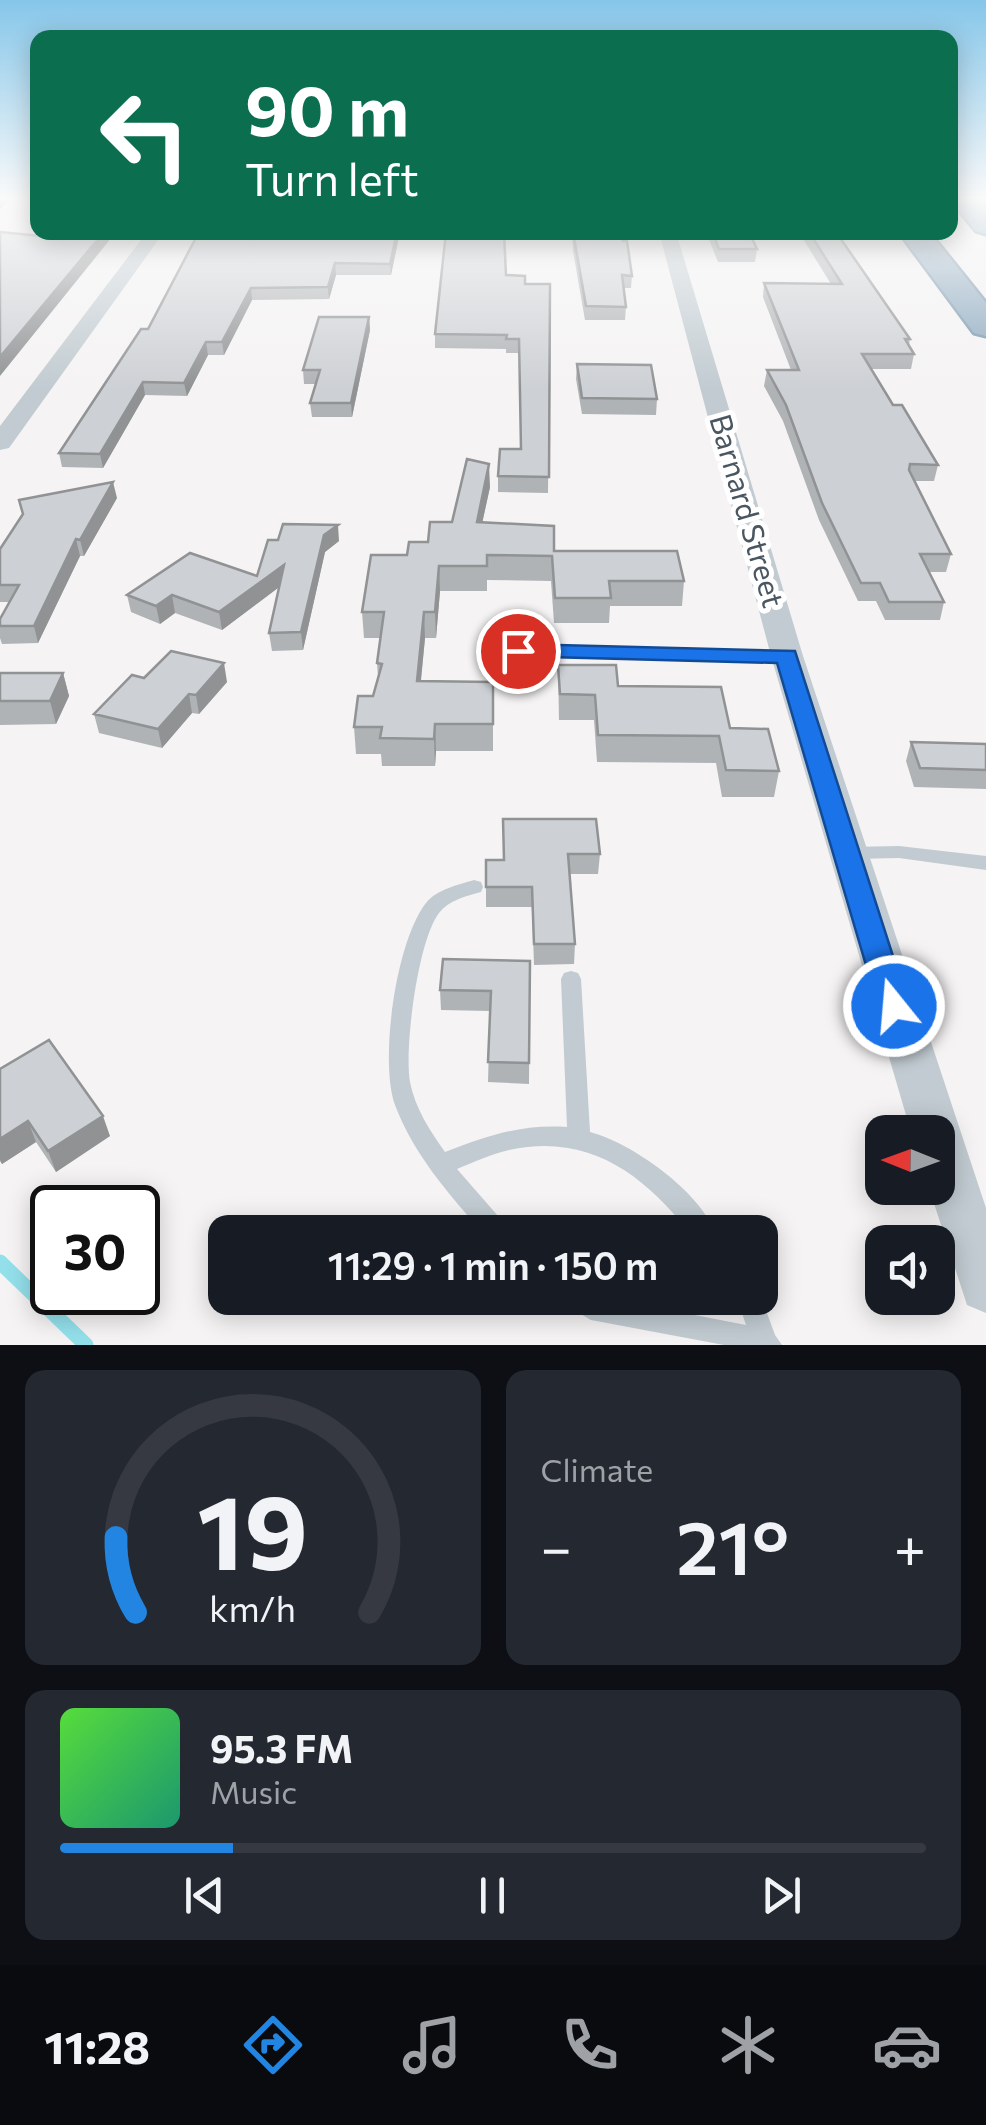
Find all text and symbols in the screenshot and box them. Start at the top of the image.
text: 90 m [245,65,409,150]
icon: left [80,70,210,200]
text: Turn left [245,150,419,205]
street label: Barnard Street [703,409,794,611]
pin [476,609,561,694]
icon: arrive [491,624,546,679]
position arrow [842,954,946,1058]
north arrow [865,1115,955,1205]
map controls [865,1115,955,1315]
speed limit sign: 30 [30,1185,160,1315]
button: sound [865,1225,955,1315]
text: 11:29 · 1 min · 150 m [328,1241,658,1288]
text: Climate [541,1449,653,1489]
text: 19 [197,1464,308,1591]
text: 21° [676,1499,789,1590]
text: − [541,1512,572,1579]
text: + [894,1512,926,1579]
text: km/h [209,1586,296,1629]
text: 95.3 FM [210,1724,353,1771]
text: Music [210,1771,297,1811]
icon: previous [177,1868,232,1923]
icon: pause [465,1868,520,1923]
icon: next [754,1868,809,1923]
icon: directions [238,2010,308,2080]
icon: music [397,2010,467,2080]
icon: phone [555,2010,625,2080]
icon: climate [713,2010,783,2080]
icon: car [872,2010,942,2080]
text: 11:28 [44,2018,150,2073]

